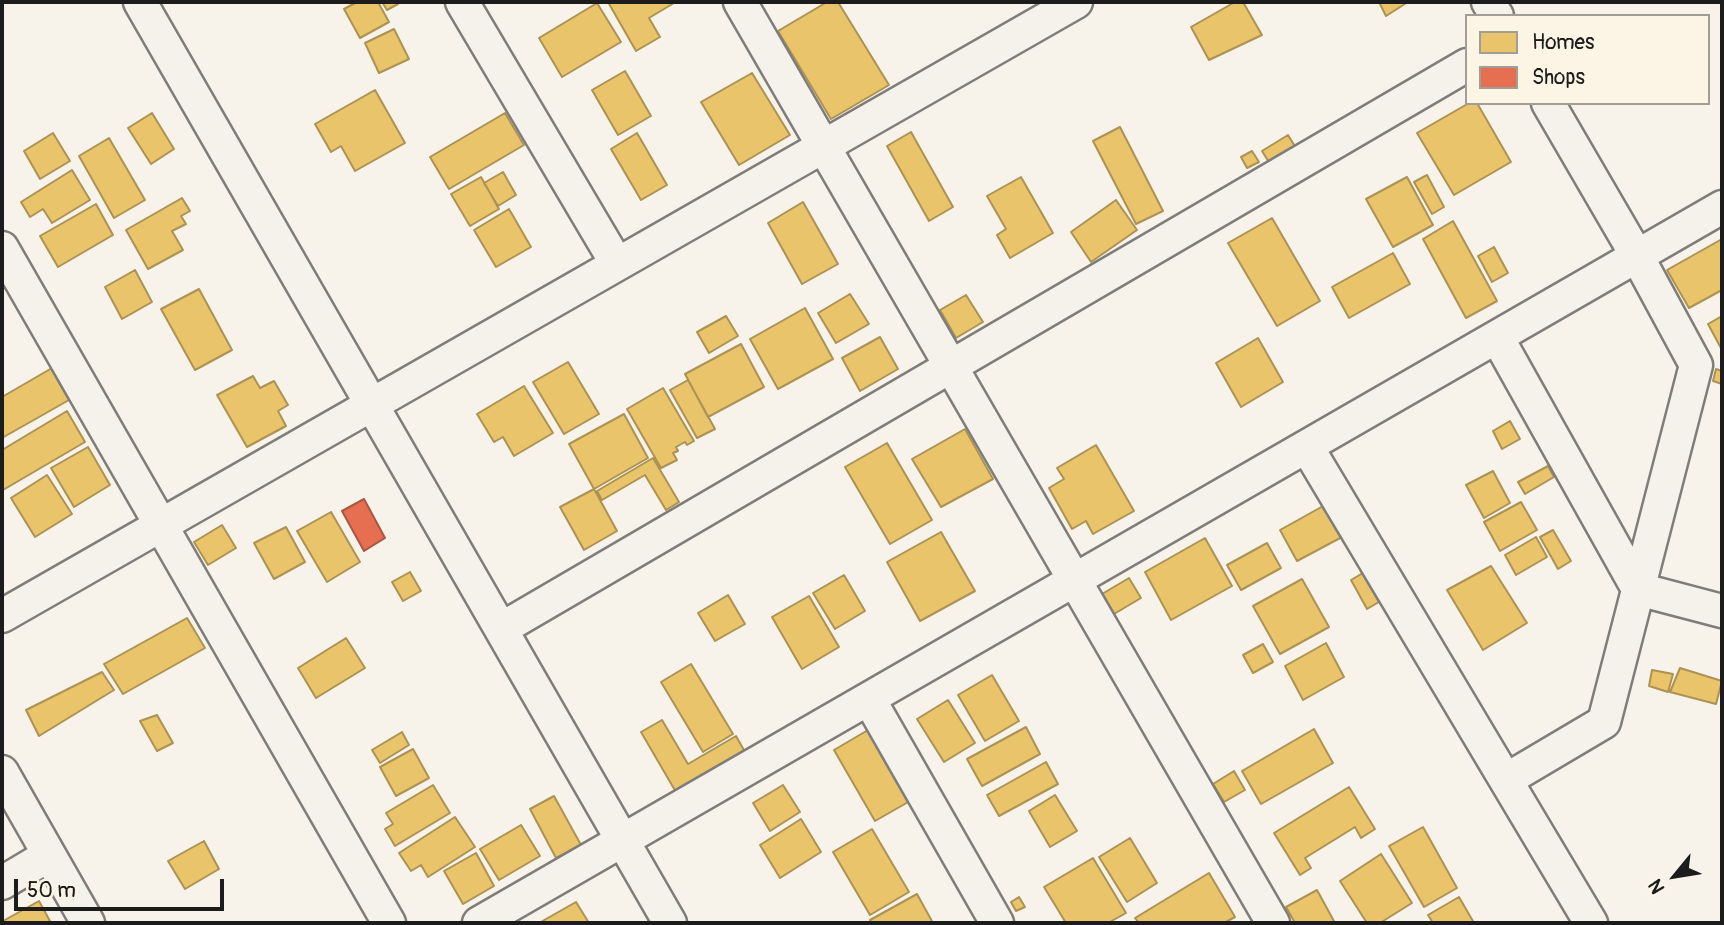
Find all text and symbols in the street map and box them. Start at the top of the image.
legend [1465,14,1710,105]
text: Homes [1532,29,1594,56]
text: Shops [1532,64,1585,91]
north arrow [1640,841,1710,911]
scale bar [18,866,228,910]
text: N [1643,875,1670,898]
text: 50 m [27,877,76,904]

